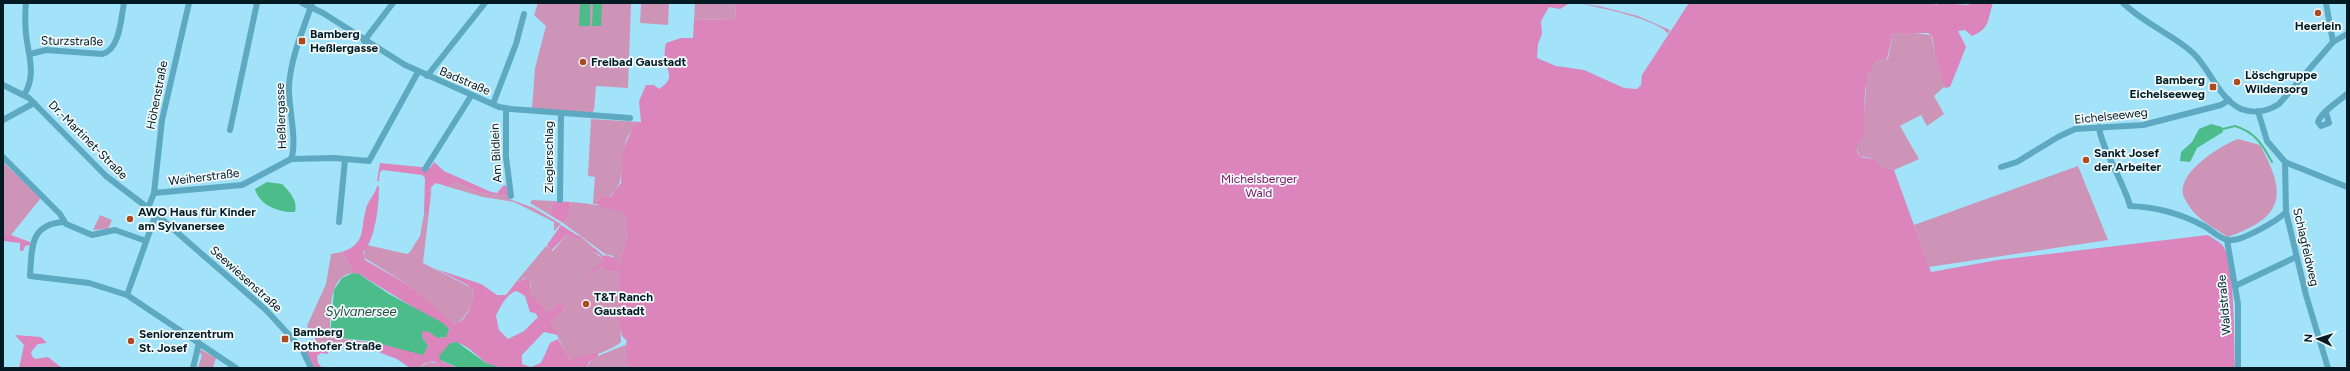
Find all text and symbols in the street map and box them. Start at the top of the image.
marker: Heerlein [2313,8,2323,18]
place label: Heerlein [2295,19,2341,33]
place label: Bamberg Heßlergasse [310,27,379,55]
street label: Sturzstraße [41,33,104,49]
marker: Bamberg Heßlergasse [297,36,307,46]
place label: Freibad Gaustadt [591,55,686,69]
marker: Freibad Gaustadt [578,57,588,67]
street label: Höhenstraße [143,59,171,130]
street label: Badstraße [437,64,493,98]
place label: Löschgruppe Wildensorg [2245,68,2317,96]
place label: Bamberg Eichelseeweg [2129,73,2205,101]
marker: Löschgruppe Wildensorg [2232,77,2242,87]
street label: Heßlergasse [273,82,289,149]
marker: Bamberg Eichelseeweg [2208,82,2218,92]
street label: Dr.-Martinet-Straße [46,98,131,183]
street label: Eichelseeweg [2074,105,2148,127]
street label: Zieglerschlag [542,121,556,193]
street label: Am Bildlein [487,122,505,183]
place label: Sankt Josef der Arbeiter [2094,146,2162,174]
marker: Sankt Josef der Arbeiter [2081,155,2091,165]
street label: Weiherstraße [168,166,241,188]
park label: Michelsberger Wald [1221,172,1297,200]
place label: AWO Haus für Kinder am Sylvanersee [138,205,256,233]
street label: Schlagfeldweg [2290,207,2322,287]
marker: AWO Haus für Kinder am Sylvanersee [125,214,135,224]
street label: Seewiesenstraße [207,243,285,315]
street label: Waldstraße [2214,274,2234,336]
place label: T&T Ranch Gaustadt [594,290,653,318]
marker: T&T Ranch Gaustadt [581,299,591,309]
water label: Sylvanersee [325,304,397,319]
north arrow [2298,319,2338,359]
place label: Bamberg Rothofer Straße [293,325,382,353]
place label: Seniorenzentrum St. Josef [139,327,234,355]
marker: Bamberg Rothofer Straße [280,334,290,344]
text: N [2302,334,2315,343]
marker: Seniorenzentrum St. Josef [126,336,136,346]

